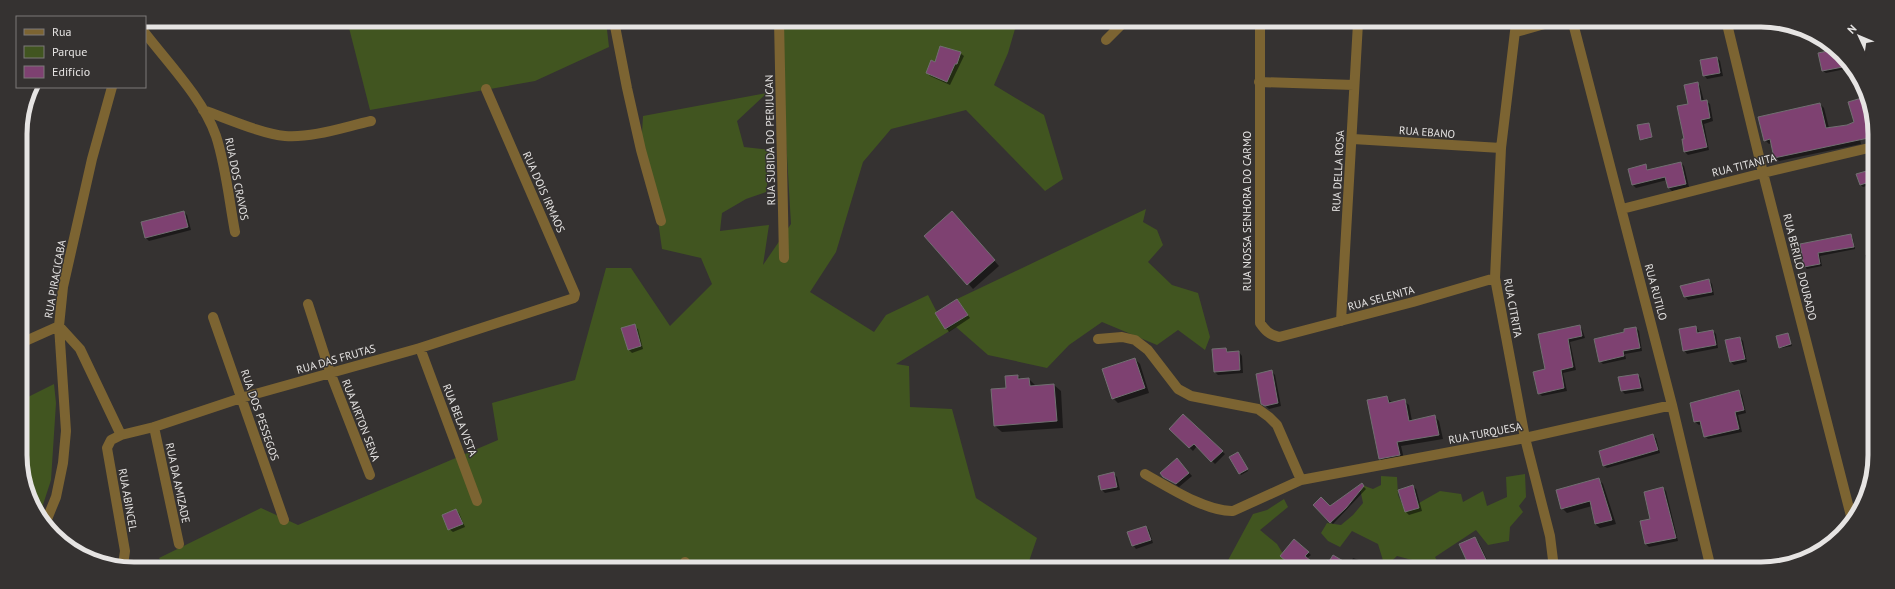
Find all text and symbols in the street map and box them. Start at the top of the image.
legend [16,16,146,88]
north arrow [1839,16,1879,56]
text: N [1844,22,1859,37]
text: Rua [52,24,71,39]
text: Parque [52,44,87,59]
text: Edifício [52,64,90,79]
street label: RUA SUBIDA DO PERIJUCAN [762,75,778,205]
street label: RUA EBANO [1398,123,1456,141]
street label: RUA DELLA ROSA [1329,129,1347,212]
street label: RUA NOSSA SENHORA DO CARMO [1240,131,1254,291]
street label: RUA DOS CRAVOS [222,136,252,222]
street label: RUA DOIS IRMAOS [520,149,568,235]
street label: RUA TITANITA [1710,150,1778,180]
street label: RUA BERILO DOURADO [1780,212,1820,322]
street label: RUA PIRACICABA [41,238,69,319]
street label: RUA RUTILO [1642,262,1670,322]
street label: RUA CITRITA [1501,277,1525,339]
street label: RUA SELENITA [1346,282,1416,314]
street label: RUA DAS FRUTAS [295,341,377,377]
street label: RUA DOS PESSEGOS [238,367,282,463]
street label: RUA AIRTON SENA [339,377,383,464]
street label: RUA BELA VISTA [440,382,480,459]
street label: RUA TURQUESA [1447,419,1523,447]
street label: RUA DA AMIZADE [163,442,193,525]
street label: RUA ABINCEL [116,467,140,533]

